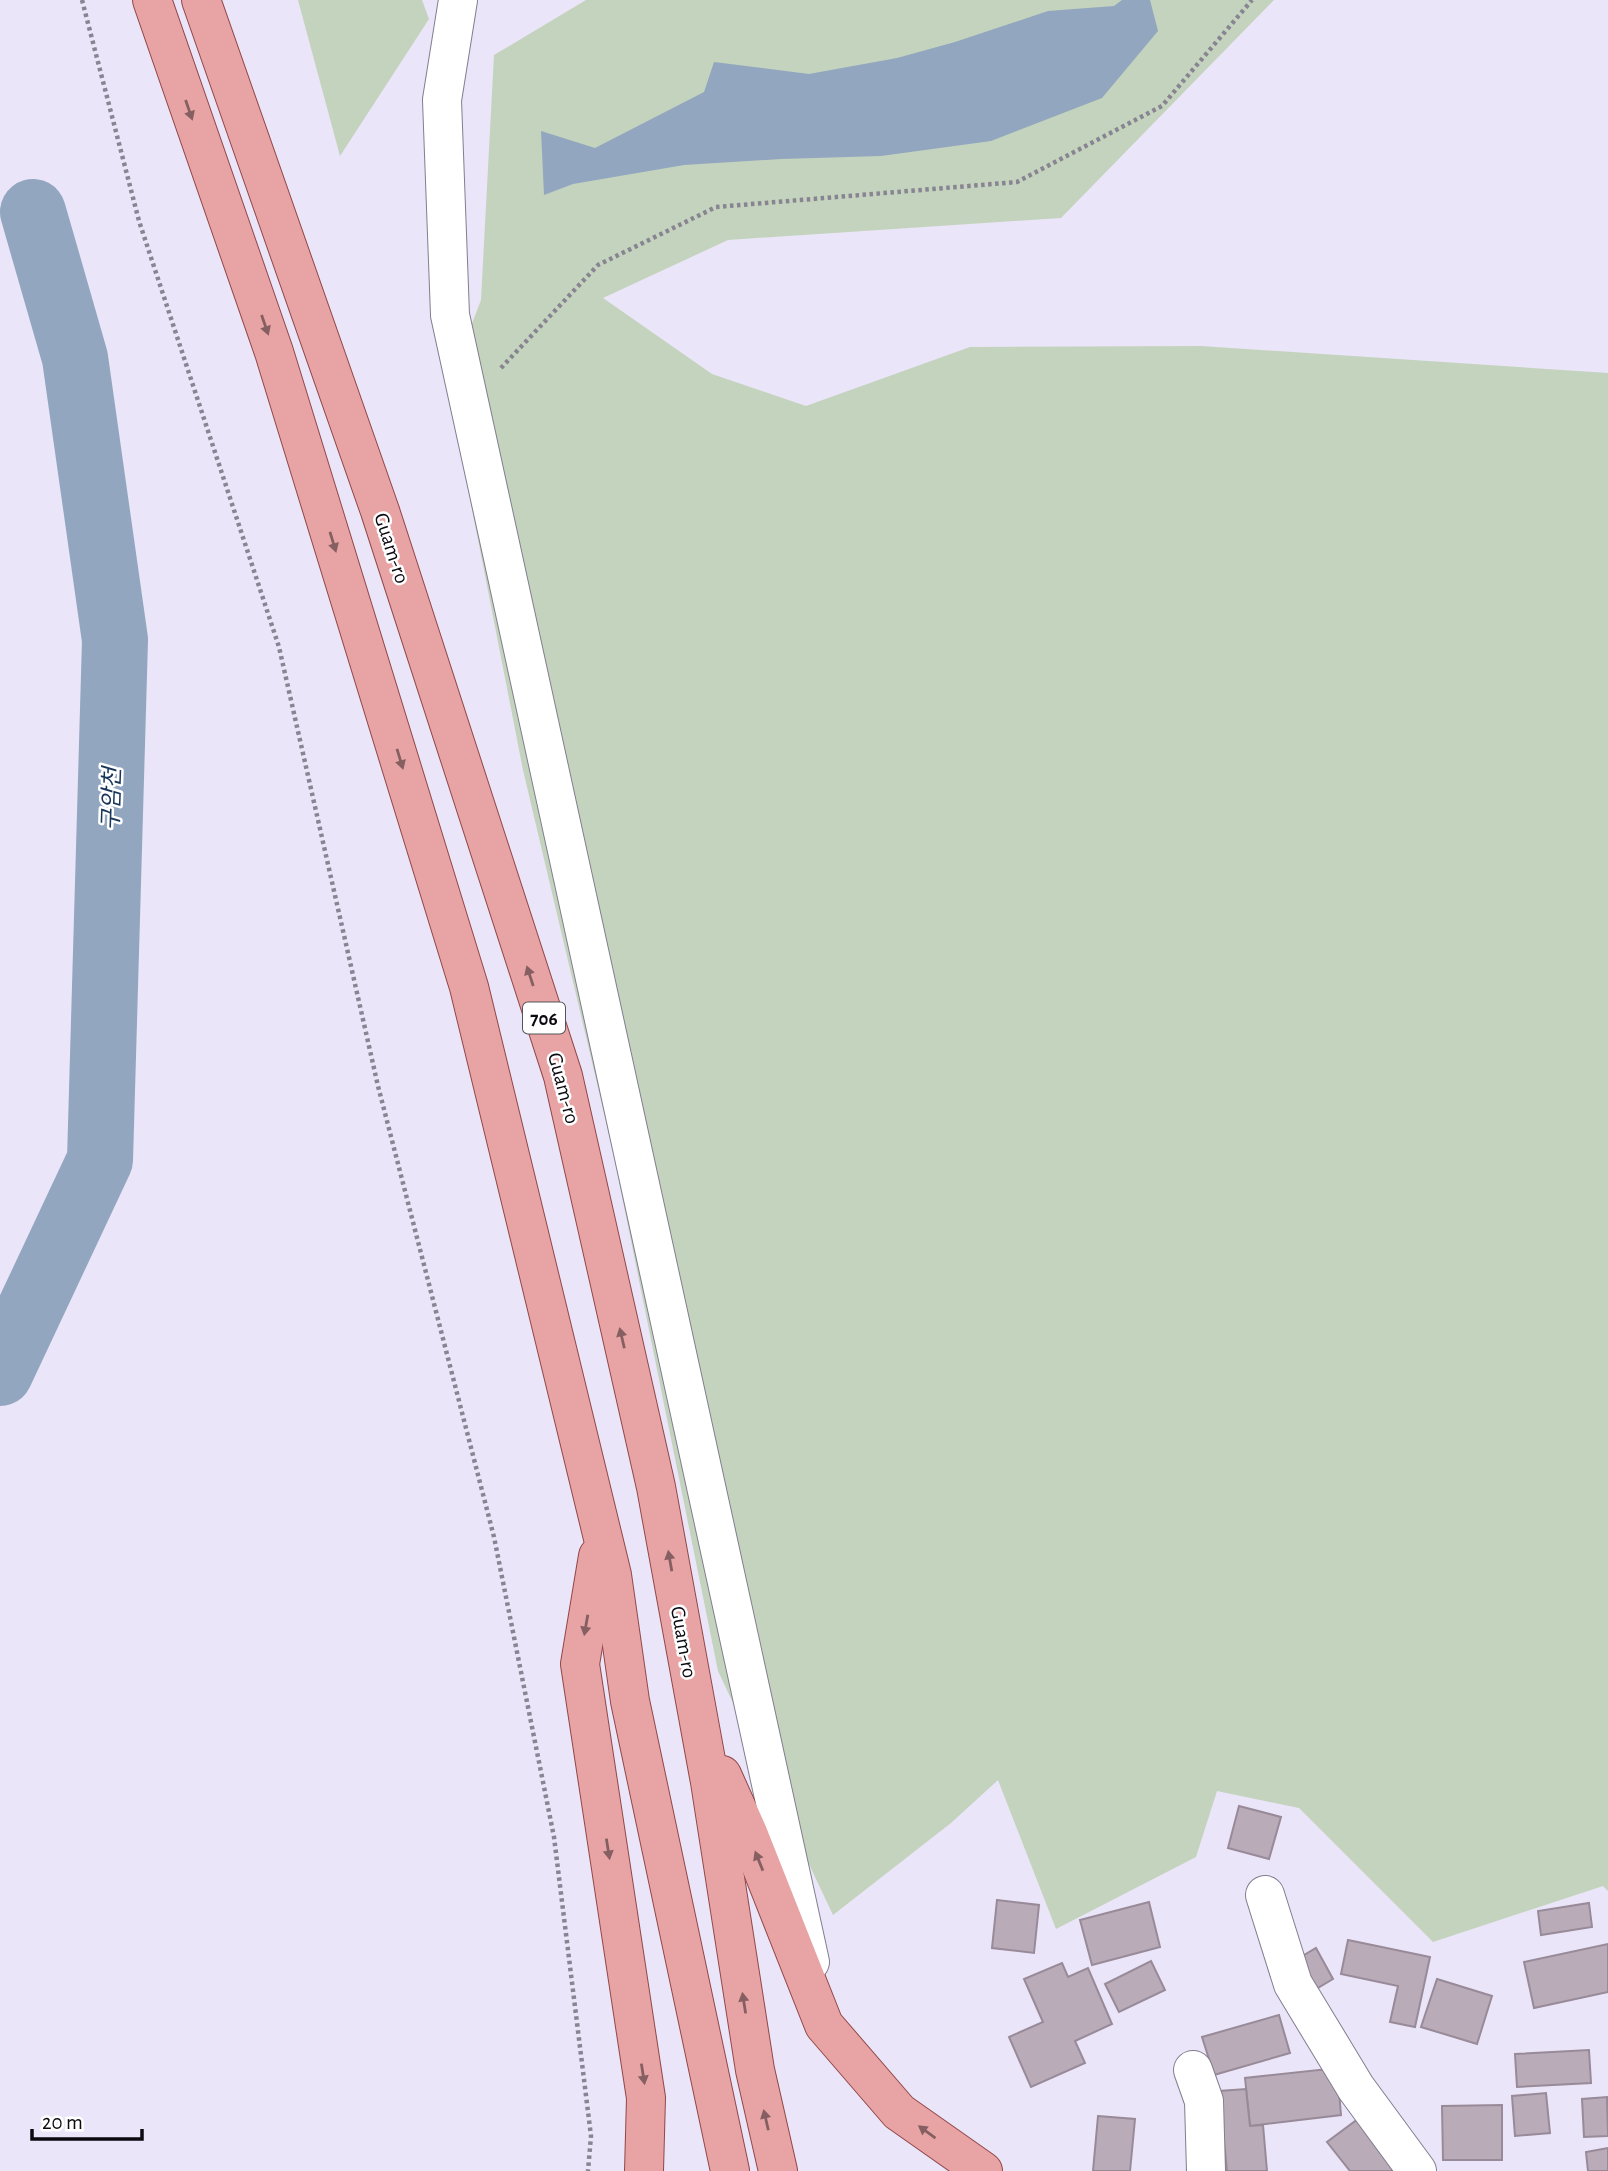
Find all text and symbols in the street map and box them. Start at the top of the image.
one-way arrow [184,100,195,121]
one-way arrow [260,314,271,335]
street label: Guam-ro [370,510,413,586]
one-way arrow [328,531,339,552]
one-way arrow [395,749,406,770]
water label: 구암천 [98,764,125,831]
one-way arrow [525,965,535,986]
road number: 706 [523,1002,565,1034]
street label: Guam-ro [544,1050,583,1126]
one-way arrow [617,1327,628,1349]
one-way arrow [664,1550,675,1572]
street label: Guam-ro [667,1604,700,1680]
one-way arrow [580,1614,591,1636]
one-way arrow [603,1838,614,1860]
one-way arrow [754,1851,765,1872]
one-way arrow [739,1991,750,2013]
one-way arrow [638,2063,649,2085]
scale bar [32,2098,142,2142]
one-way arrow [761,2109,772,2131]
text: 20 m [42,2112,83,2133]
one-way arrow [918,2125,936,2139]

